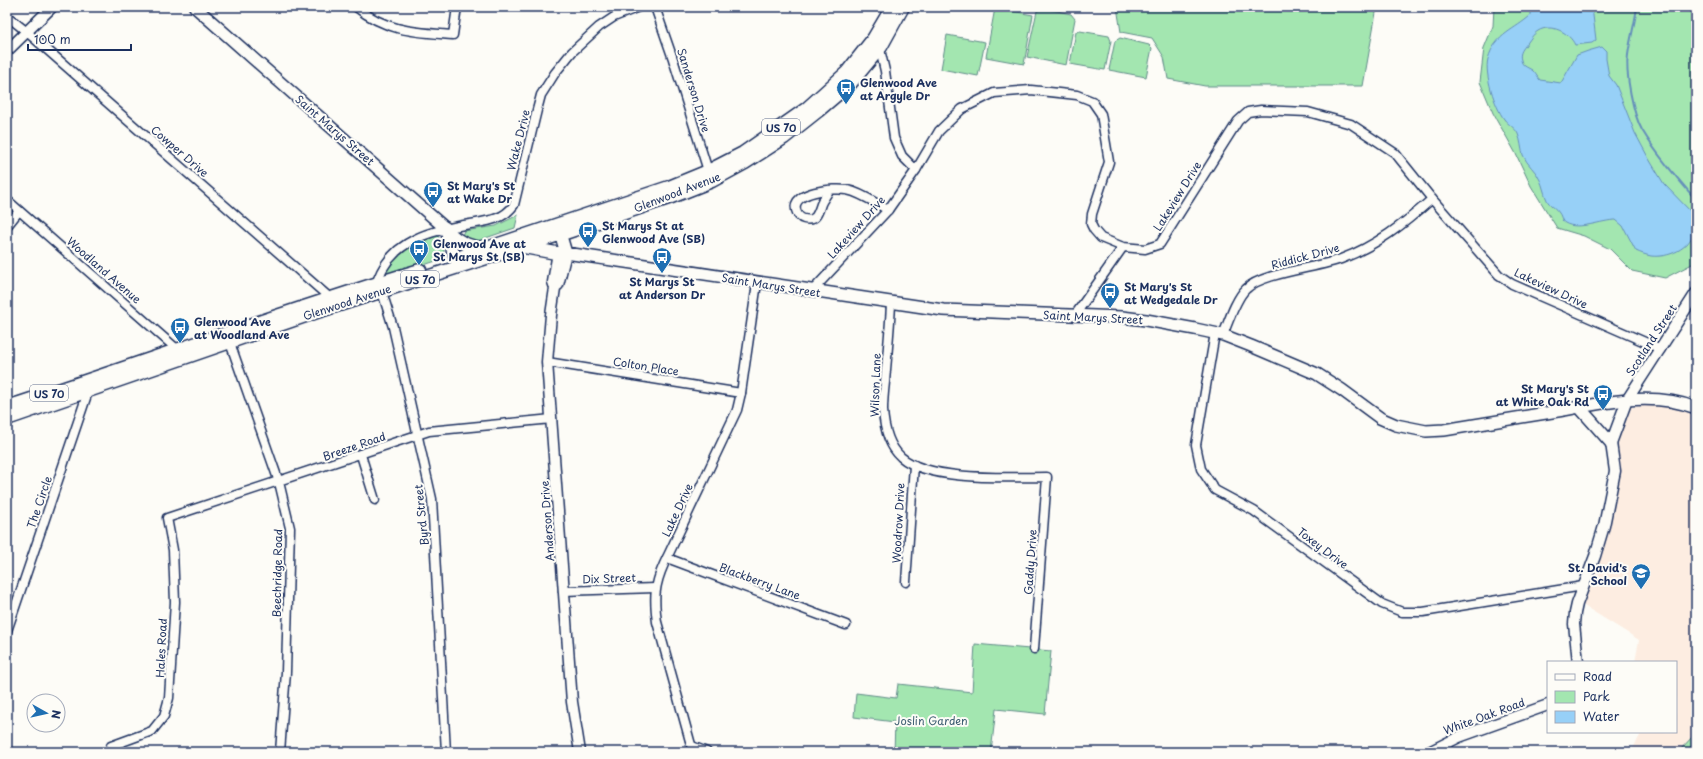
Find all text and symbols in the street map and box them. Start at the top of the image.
scale bar [28,26,131,52]
text: 100 m [34,30,71,48]
street label: Sanderson Drive [673,46,715,134]
place label: Glenwood Ave at Argyle Dr [860,74,937,104]
bus stop icon: Glenwood Ave at Argyle Dr [835,77,857,105]
street label: Saint Marys Street [292,91,379,170]
street label: Wake Drive [502,108,534,172]
road number: US 70 [762,119,800,135]
street label: Cowper Drive [147,121,213,181]
street label: Lakeview Drive [1149,158,1205,234]
street label: Glenwood Avenue [631,168,723,216]
place label: St Mary's St at Wake Dr [447,177,515,207]
bus stop icon: St Mary's St at Wake Dr [422,180,444,208]
street label: Lakeview Drive [823,192,889,262]
place label: St Marys St at Glenwood Ave (SB) [602,217,705,247]
bus stop icon: St Marys St at Glenwood Ave (SB) [577,220,599,248]
street label: Woodland Avenue [63,233,145,307]
place label: Glenwood Ave at St Marys St (SB) [433,235,526,265]
bus stop icon: Glenwood Ave at St Marys St (SB) [408,238,430,266]
street label: Riddick Drive [1269,239,1341,273]
bus stop icon: St Marys St at Anderson Dr [651,246,673,274]
street label: Lakeview Drive [1511,264,1591,313]
street label: Saint Marys Street [720,269,822,301]
road number: US 70 [401,271,439,287]
place label: St Marys St at Anderson Dr [619,273,705,303]
place label: St Mary's St at Wedgedale Dr [1124,278,1218,308]
street label: Glenwood Avenue [301,280,393,324]
bus stop icon: St Mary's St at Wedgedale Dr [1099,281,1121,309]
street label: Scotland Street [1621,300,1681,379]
street label: Saint Marys Street [1043,306,1144,328]
place label: Glenwood Ave at Woodland Ave [194,313,289,343]
bus stop icon: Glenwood Ave at Woodland Ave [169,316,191,344]
street label: Colton Place [612,352,680,380]
street label: Wilson Lane [865,353,885,417]
place label: St Mary's St at White Oak Rd [1496,380,1590,410]
bus stop icon: St Mary's St at White Oak Rd [1592,383,1614,411]
road number: US 70 [30,385,68,401]
street label: Breeze Road [320,427,388,465]
street label: The Circle [22,473,56,531]
street label: Anderson Drive [536,480,558,562]
street label: Lake Drive [657,480,697,540]
street label: Woodrow Drive [887,482,909,564]
street label: Byrd Street [409,483,433,546]
street label: Toxey Drive [1294,523,1352,573]
street label: Beechridge Road [268,529,286,617]
street label: Gaddy Drive [1019,529,1041,595]
street label: Blackberry Lane [717,558,803,604]
place label: St. David's School [1568,559,1627,589]
school or university icon: St. David's School [1630,562,1652,590]
street label: Dix Street [582,569,637,587]
street label: Hales Road [151,618,171,678]
legend [1547,661,1677,733]
text: Road [1583,667,1612,685]
text: Park [1583,687,1610,705]
north arrow [26,693,66,733]
street label: White Oak Road [1441,693,1527,739]
text: Water [1583,707,1620,725]
text: N [47,709,65,720]
park label: Joslin Garden [894,712,968,729]

